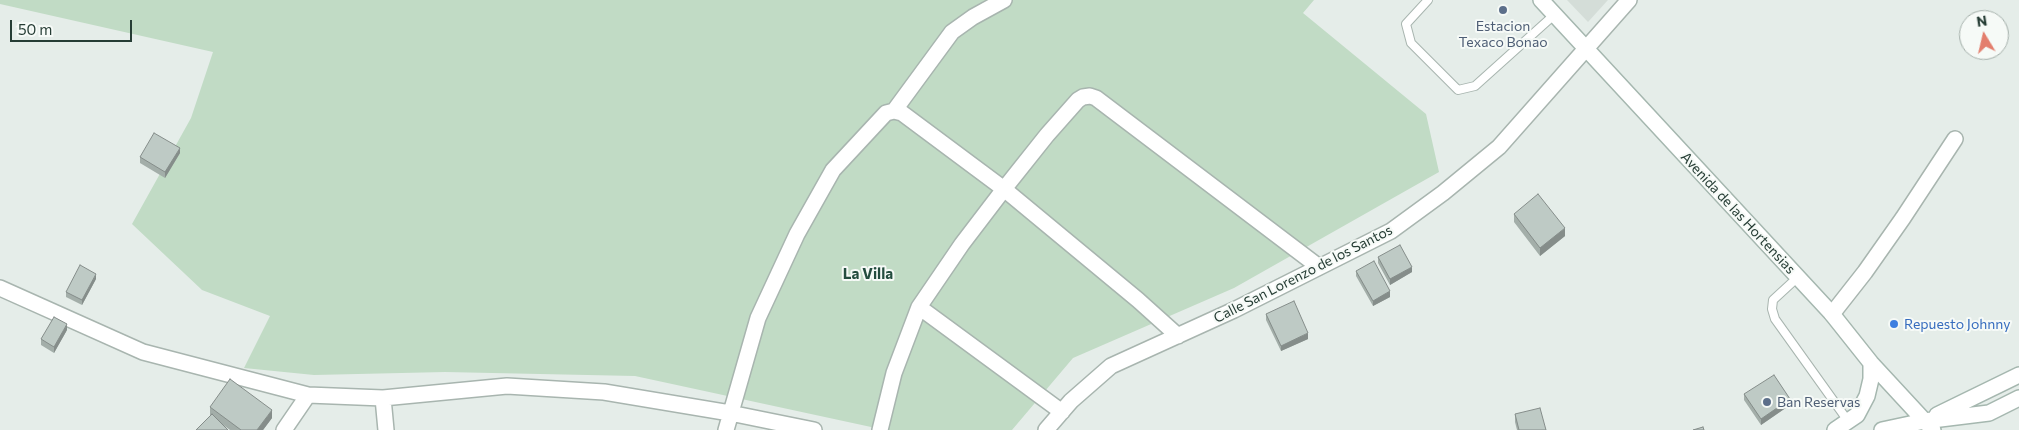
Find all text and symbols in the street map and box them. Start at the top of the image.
marker: Estacion Texaco Bonao [1497,4,1509,16]
scale bar [12,10,135,42]
north arrow [1959,10,2009,60]
text: N [1975,11,1988,30]
place label: Estacion Texaco Bonao [1458,18,1548,50]
text: 50 m [18,20,52,38]
street label: Avenida de las Hortensias [1677,149,1799,277]
street label: Calle San Lorenzo de los Santos [1211,222,1395,326]
district label: La Villa [843,265,893,283]
place label: Repuesto Johnny [1904,316,2010,332]
marker: Repuesto Johnny [1888,318,1900,330]
place label: Ban Reservas [1777,394,1860,410]
marker: Ban Reservas [1761,396,1773,408]

